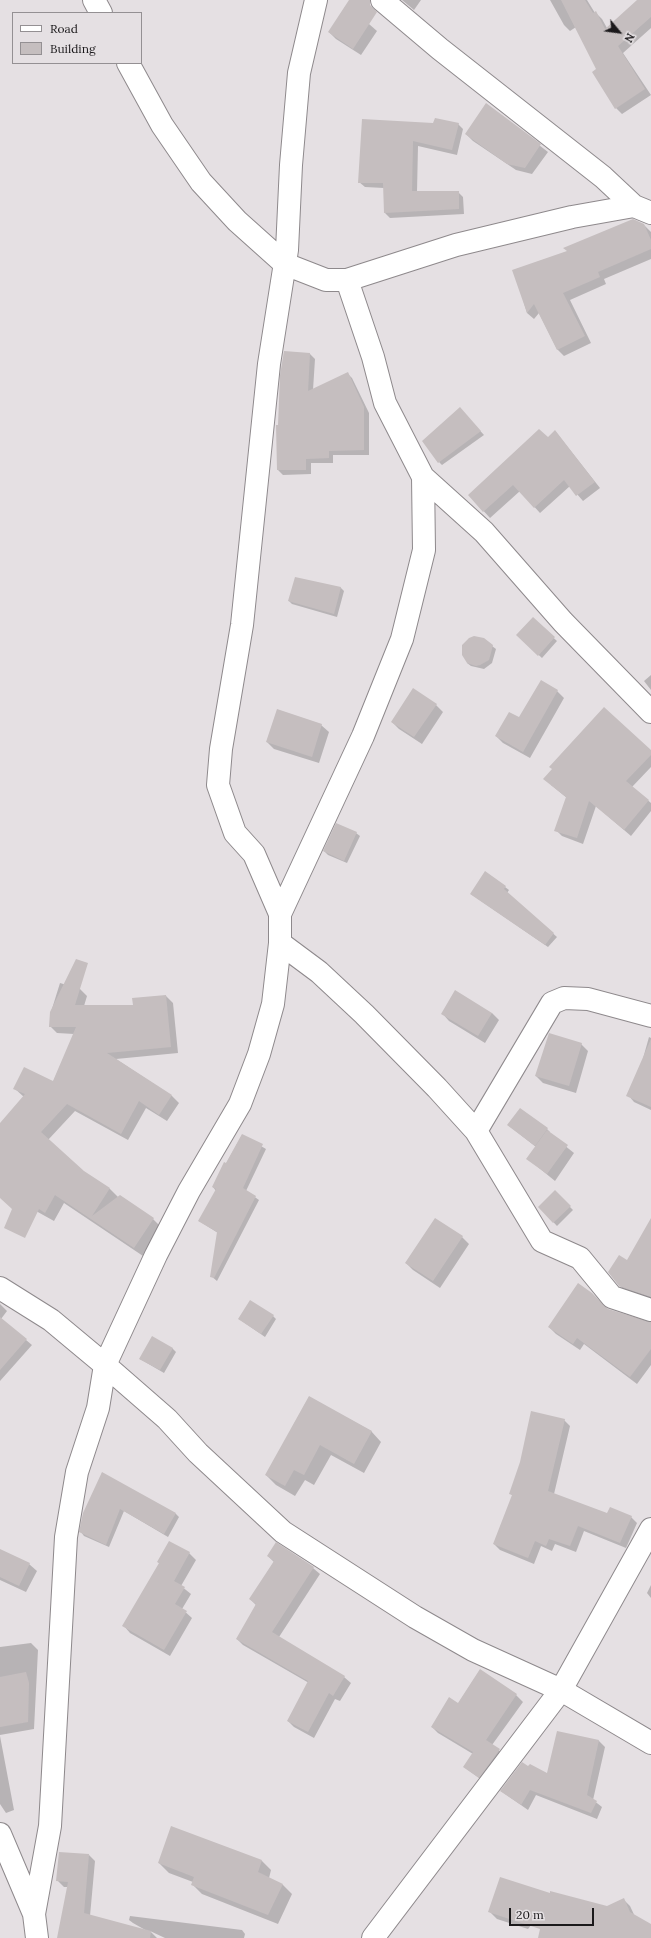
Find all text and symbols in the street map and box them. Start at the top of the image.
legend [12,12,142,64]
north arrow [599,12,639,52]
text: Road [50,21,78,36]
text: N [621,31,638,45]
text: Building [50,41,96,56]
scale bar [511,1900,596,1926]
text: 20 m [516,1907,544,1922]

